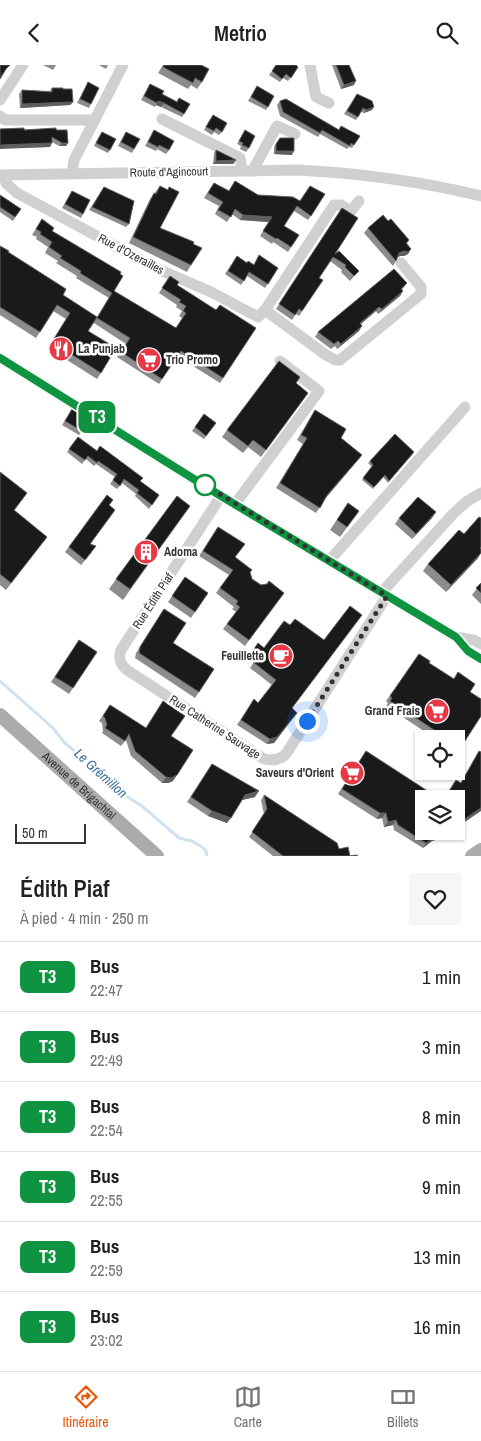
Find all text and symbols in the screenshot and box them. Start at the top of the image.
text: Metrio [214,18,267,48]
icon: back [20,19,48,47]
icon: search [433,19,461,47]
street label: Route d'Agincourt [130,163,209,181]
street label: Rue d'Ozerailles [95,230,167,278]
restaurant icon: La Punjab [48,336,74,362]
place label: La Punjab [78,341,125,357]
supermarket icon: Trio Promo [136,347,162,373]
place label: Trio Promo [166,352,218,368]
line badge: T3 [74,401,120,433]
text: T3 [88,404,106,429]
unlabelled marker [194,474,216,496]
building icon: Adoma [133,539,159,565]
place label: Adoma [164,544,198,560]
street label: Rue Édith Piaf [129,570,177,632]
cafe icon: Feuillette [268,643,294,669]
place label: Feuillette [221,648,265,664]
street label: Rue Catherine Sauvage [166,692,264,762]
supermarket icon: Grand Frais [424,698,450,724]
place label: Grand Frais [365,703,421,719]
your location [295,709,320,734]
map controls [415,730,465,840]
button: locate [415,730,465,780]
water label: Le Grémillon [71,744,131,802]
street label: Avenue de Brigachtal [38,748,119,823]
supermarket icon: Saveurs d'Orient [339,760,365,786]
place label: Saveurs d'Orient [256,765,335,781]
button: layers [415,790,465,840]
scale bar [15,821,86,844]
text: 50 m [22,824,48,842]
text: Édith Piaf [20,872,109,904]
button: heart [409,873,461,925]
text: À pied · 4 min · 250 m [20,907,148,929]
text: Bus [90,953,119,979]
text: T3 [39,964,56,989]
text: 1 min [422,964,461,990]
text: 22:47 [90,979,123,1001]
text: Bus [90,1023,119,1049]
text: T3 [39,1034,56,1059]
text: 3 min [422,1034,461,1060]
text: 22:49 [90,1049,123,1071]
text: Bus [90,1093,119,1119]
text: T3 [39,1104,56,1129]
text: 8 min [422,1104,461,1130]
text: 22:54 [90,1119,123,1141]
text: Bus [90,1163,119,1189]
text: T3 [39,1174,56,1199]
text: 9 min [422,1174,461,1200]
text: 22:55 [90,1189,123,1211]
text: Bus [90,1233,119,1259]
text: T3 [39,1244,56,1269]
text: 13 min [413,1244,461,1270]
text: 22:59 [90,1259,123,1281]
text: Bus [90,1303,119,1329]
text: T3 [39,1314,56,1339]
text: 16 min [413,1314,461,1340]
text: 23:02 [90,1329,123,1351]
tab: Itinéraire [63,1383,109,1431]
tab: Carte [234,1383,262,1431]
tab: Billets [387,1383,418,1431]

